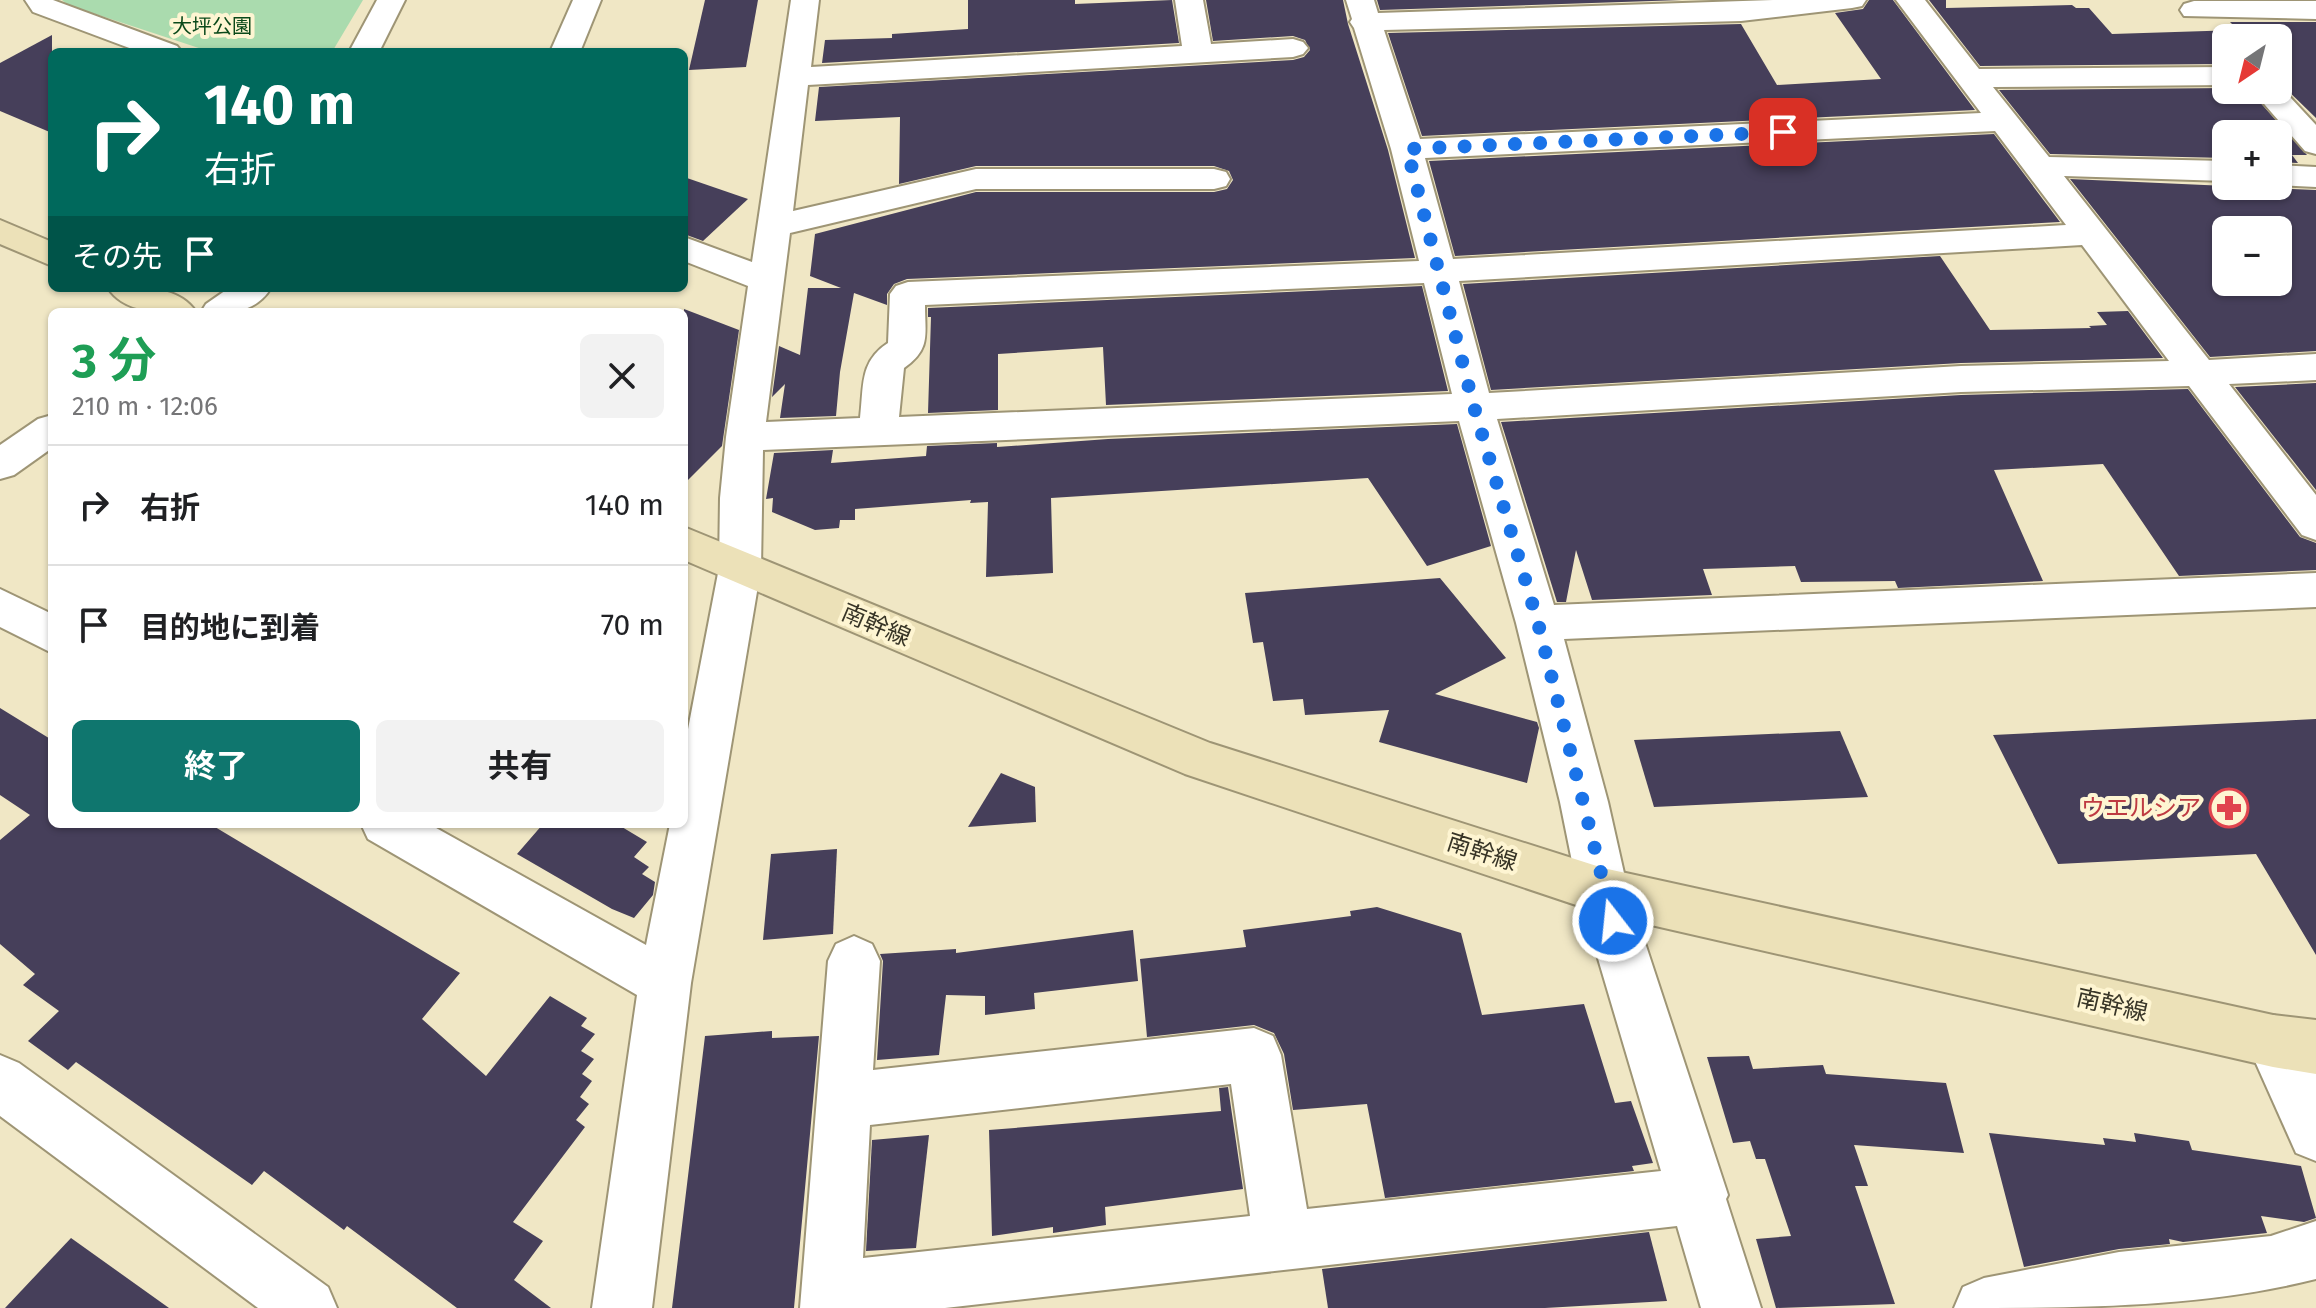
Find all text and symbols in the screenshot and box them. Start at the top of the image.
park label: 大坪公園 [172,14,252,38]
north arrow [2212,24,2292,104]
map controls [2212,24,2292,296]
text: 140 m [204,72,355,139]
icon: right [72,80,176,184]
pin [1749,98,1817,166]
icon: arrive [1761,110,1805,154]
button: + [2212,120,2292,200]
text: 右折 [204,148,276,192]
button: − [2212,216,2292,296]
icon: arrive [178,232,222,276]
text: その先 [72,239,162,275]
text: 3 分 [72,332,156,390]
button: close [580,334,664,418]
text: 210 m · 12:06 [72,391,218,422]
icon: right [72,483,116,527]
text: 140 m [585,487,664,523]
text: 右折 [140,490,200,526]
street label: 南幹線 [837,598,915,652]
icon: arrive [72,603,116,647]
text: 70 m [601,607,664,643]
text: 目的地に到着 [140,610,320,646]
button: 終了 [72,720,360,812]
button: 共有 [376,720,664,812]
pharmacy icon: ウエルシア [2208,787,2250,829]
place label: ウエルシア [2081,794,2201,822]
street label: 南幹線 [1443,828,1521,876]
position arrow [1571,879,1655,963]
street label: 南幹線 [2074,983,2150,1027]

